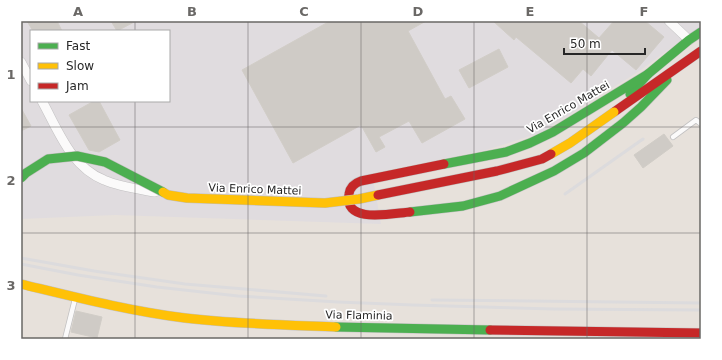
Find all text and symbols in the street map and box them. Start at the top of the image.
text: A [73,4,83,19]
text: B [187,4,197,19]
text: C [299,4,309,19]
text: D [413,4,424,19]
text: E [526,4,534,19]
text: F [640,4,648,19]
legend [30,30,170,102]
scale bar [564,30,645,56]
text: 50 m [570,37,601,51]
text: Fast [66,39,90,53]
text: Slow [66,59,94,73]
text: 1 [6,67,16,82]
text: Jam [65,79,89,93]
street label: Via Enrico Mattei [525,79,612,136]
text: 2 [6,173,16,188]
street label: Via Enrico Mattei [208,181,302,198]
text: 3 [6,278,16,293]
street label: Via Flaminia [325,308,393,323]

